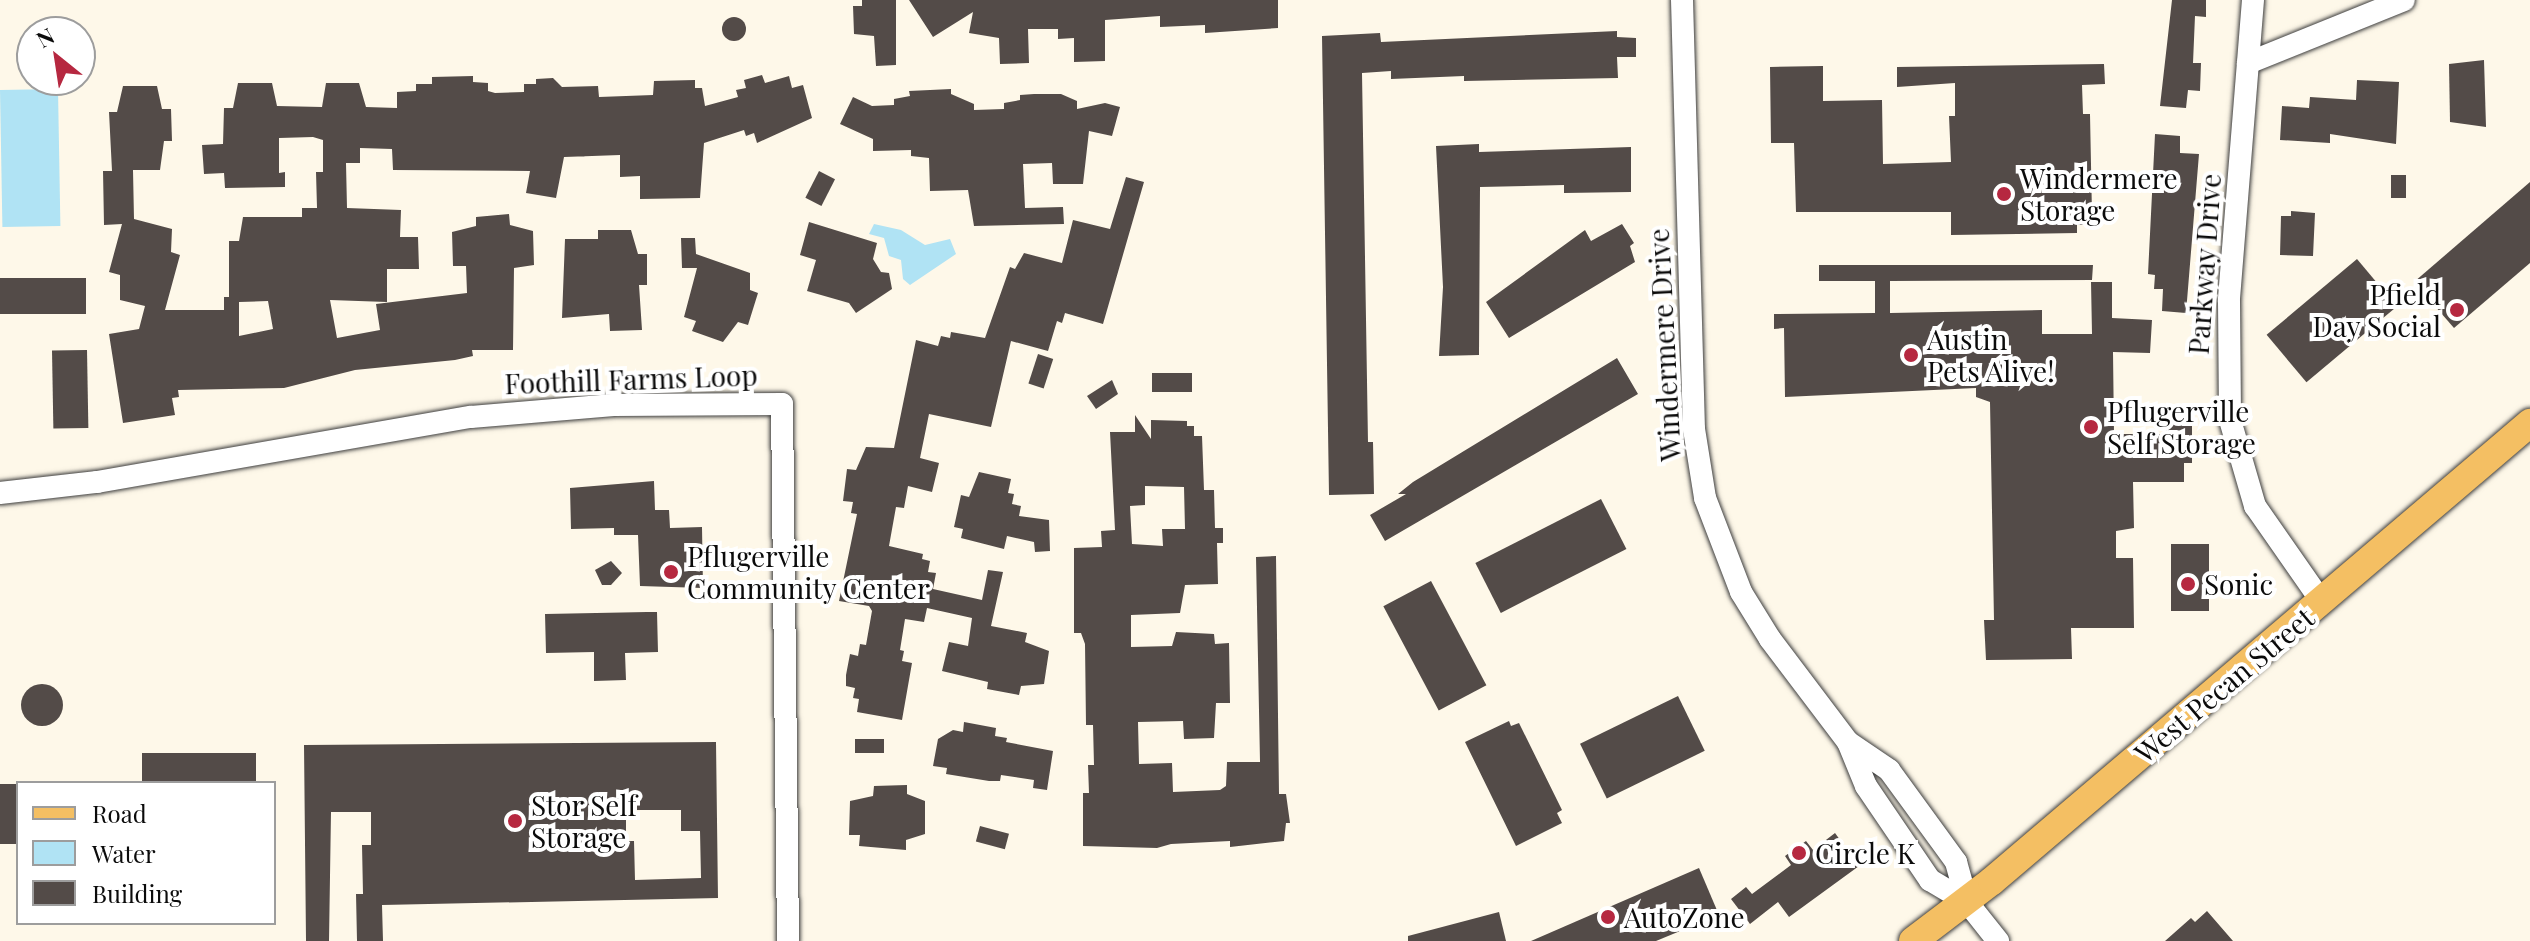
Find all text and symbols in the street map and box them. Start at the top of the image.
north arrow [16,16,96,96]
text: N [31,20,59,54]
place label: Windermere Storage [2020,161,2178,227]
street label: Parkway Drive [2181,172,2227,356]
marker: Windermere Storage [1995,185,2013,203]
street label: Windermere Drive [1641,228,1687,462]
place label: Pfield Day Social [2312,277,2441,343]
marker: Pfield Day Social [2448,301,2466,319]
place label: Austin Pets Alive! [1927,322,2055,388]
marker: Austin Pets Alive! [1902,346,1920,364]
street label: Foothill Farms Loop [504,358,758,400]
place label: Pflugerville Self Storage [2107,394,2256,460]
marker: Pflugerville Self Storage [2082,418,2100,436]
place label: Pflugerville Community Center [687,539,930,605]
marker: Pflugerville Community Center [662,563,680,581]
place label: Sonic [2204,567,2273,601]
marker: Sonic [2179,575,2197,593]
street label: West Pecan Street [2128,600,2320,770]
legend [16,781,276,925]
place label: Stor Self Storage [531,788,637,854]
text: Road [92,797,147,829]
marker: Stor Self Storage [506,812,524,830]
place label: Circle K [1815,836,1915,870]
text: Water [92,837,156,869]
marker: Circle K [1790,844,1808,862]
text: Building [92,877,182,909]
place label: AutoZone [1624,900,1745,934]
marker: AutoZone [1599,908,1617,926]

